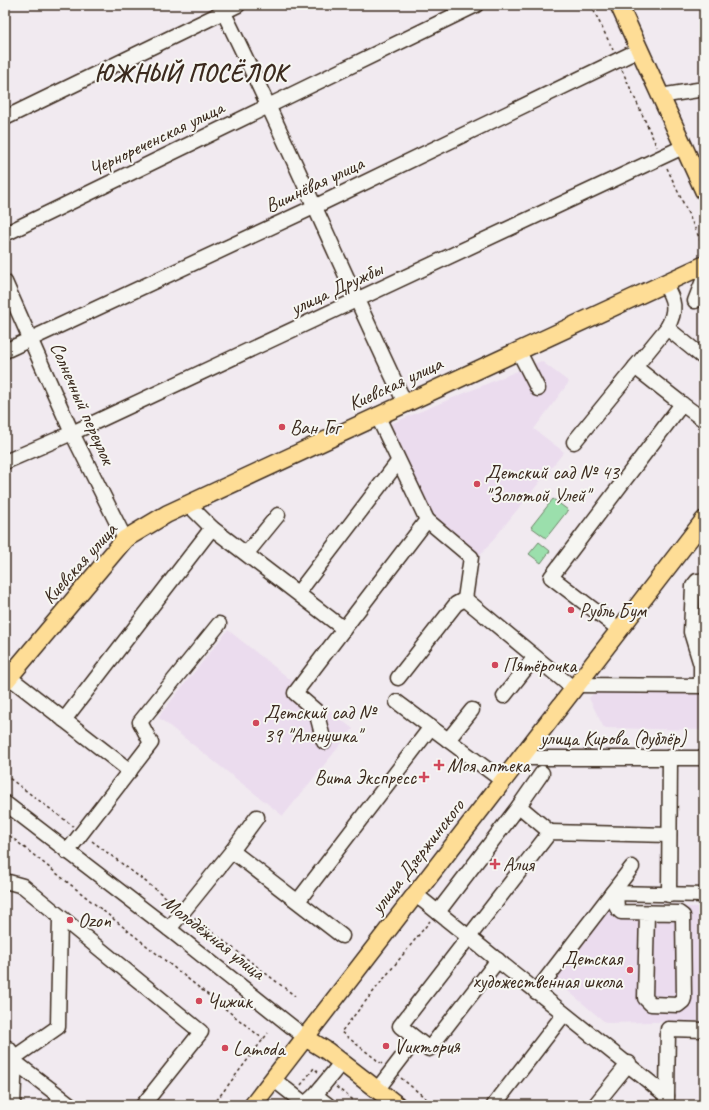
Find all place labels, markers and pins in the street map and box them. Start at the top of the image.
place label: Ван Гог [290,415,343,440]
marker: Ван Гог [277,422,287,432]
place label: Детский сад № 43 "Золотой Улей" [485,460,621,508]
marker: Детский сад № 43 "Золотой Улей" [472,479,482,489]
place label: Рубль Бум [579,598,648,623]
marker: Рубль Бум [566,605,576,615]
place label: Пятёрочка [503,653,578,678]
marker: Пятёрочка [490,660,500,670]
place label: Детский сад № 39 "Аленушка" [264,700,379,748]
marker: Детский сад № 39 "Аленушка" [251,718,261,728]
place label: Моя аптека [447,753,532,778]
marker: Моя аптека [434,760,444,770]
place label: Вита Экспресс [314,765,417,790]
marker: Вита Экспресс [419,772,429,782]
place label: Алия [503,852,536,877]
marker: Алия [490,859,500,869]
place label: Ozon [78,908,112,933]
marker: Ozon [65,915,75,925]
place label: Детская художественная школа [473,946,624,994]
marker: Детская художественная школа [625,965,635,975]
place label: Чижик [207,989,253,1014]
marker: Чижик [194,996,204,1006]
place label: Vиктория [394,1034,461,1059]
place label: Lamoda [233,1036,286,1061]
marker: Vиктория [381,1041,391,1051]
marker: Lamoda [220,1043,230,1053]

